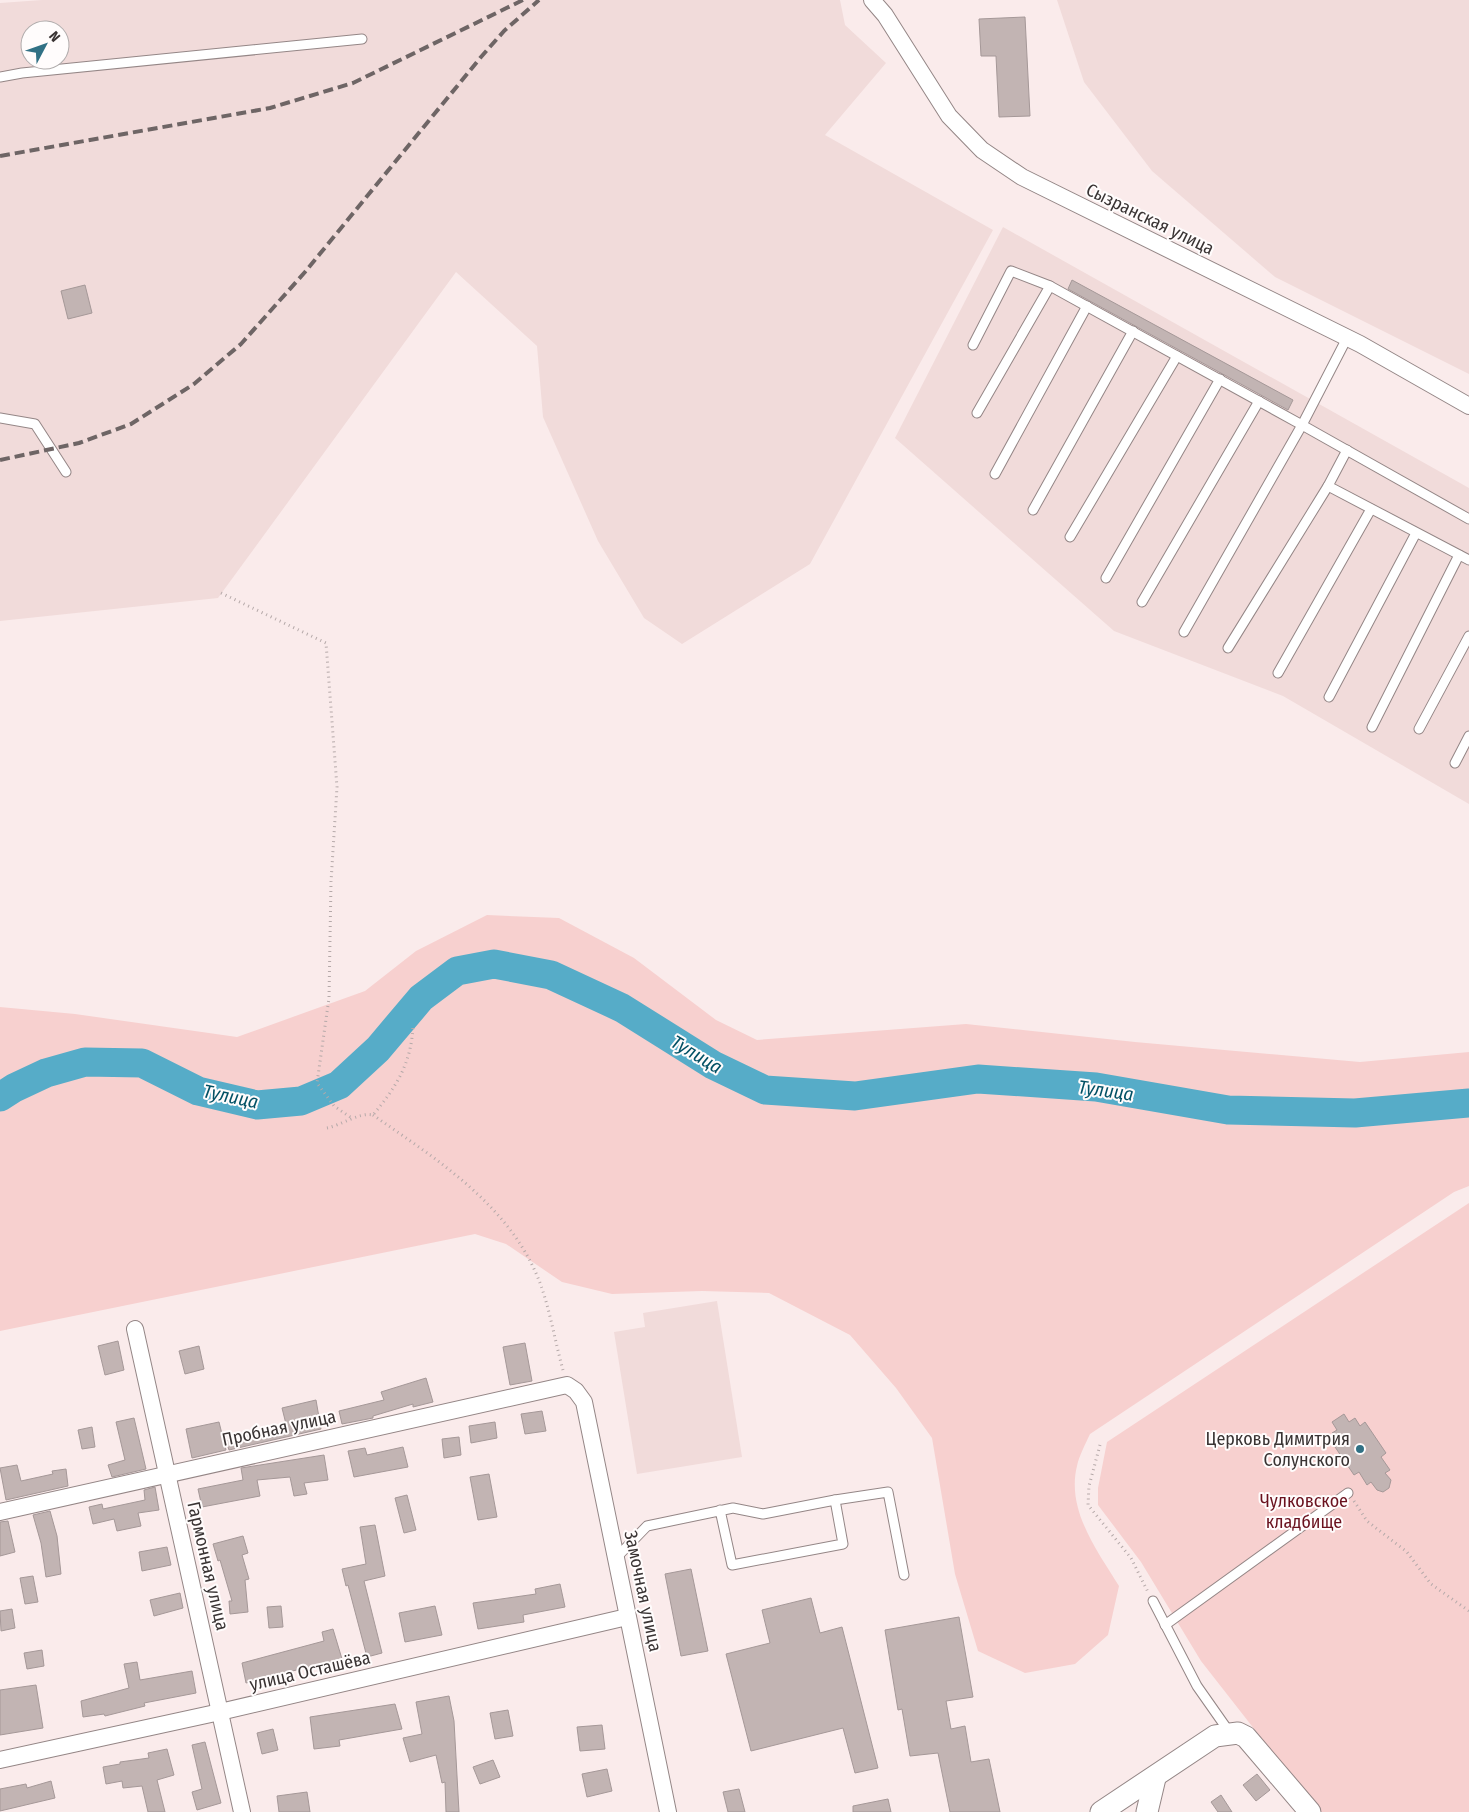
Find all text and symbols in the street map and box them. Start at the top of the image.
north arrow [20,20,70,70]
text: N [45,28,64,46]
street label: Сызранская улица [1082,179,1218,260]
water label: Тулица [667,1030,727,1079]
water label: Тулица [1077,1075,1135,1106]
water label: Тулица [201,1079,260,1114]
street label: Пробная улица [220,1405,338,1451]
place label: Церковь Димитрия Солунского [1206,1428,1350,1471]
marker: Церковь Димитрия Солунского [1354,1443,1366,1455]
park label: Чулковское кладбище [1260,1490,1348,1533]
street label: Гармонная улица [182,1499,234,1633]
street label: Замочная улица [619,1528,667,1654]
street label: улица Осташёва [247,1646,373,1696]

